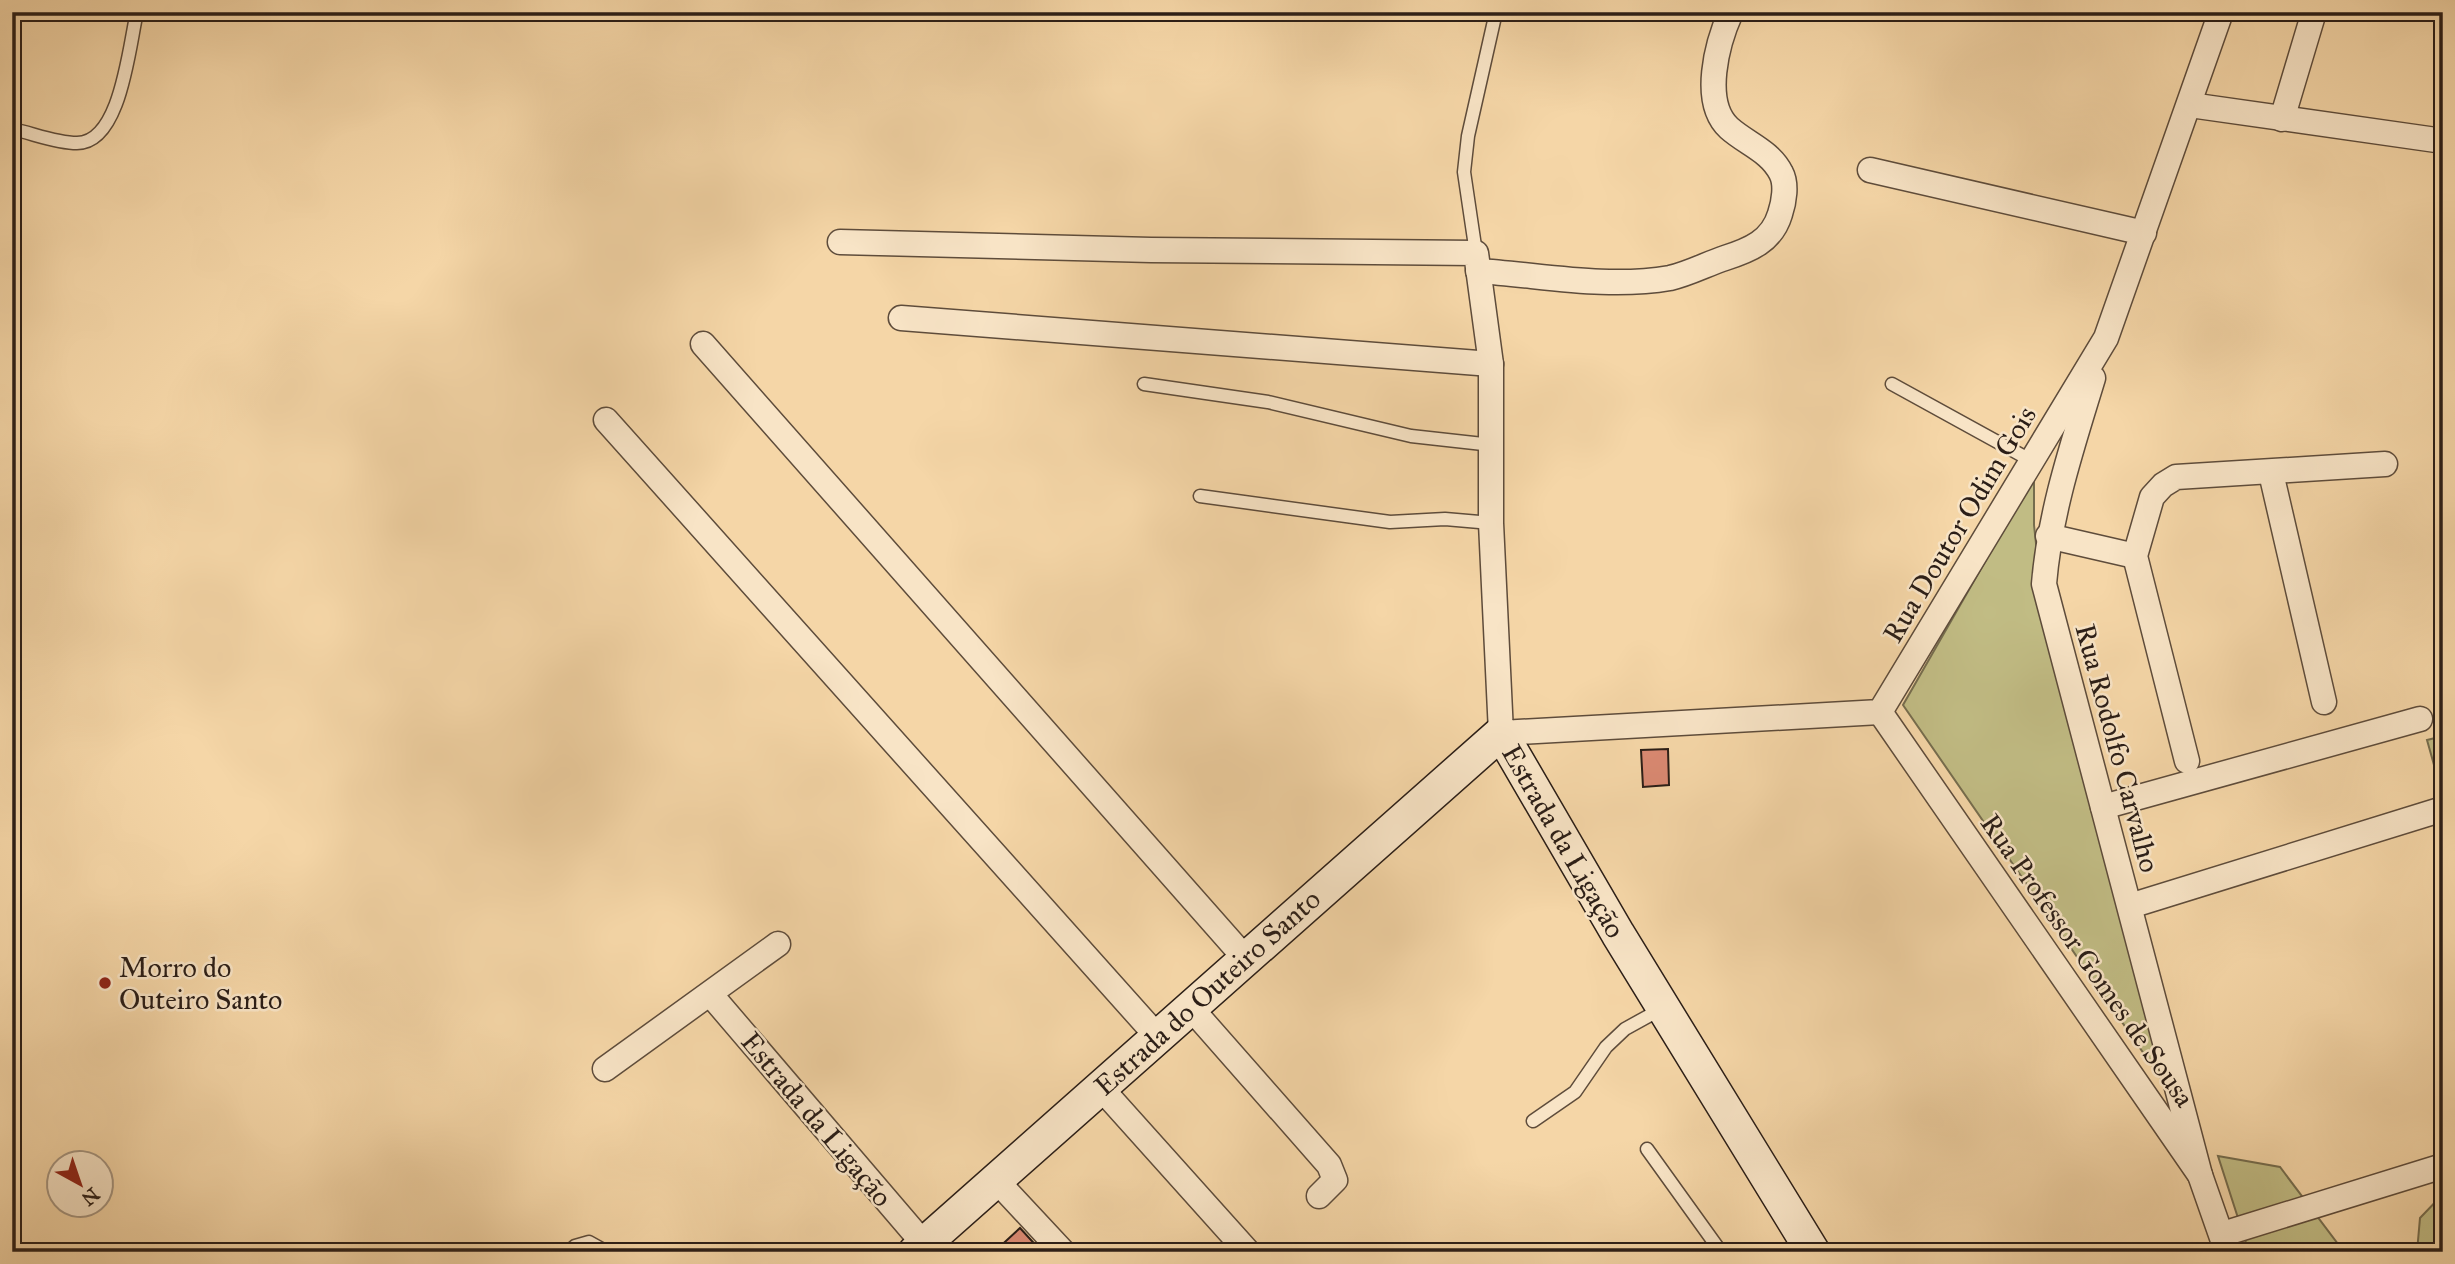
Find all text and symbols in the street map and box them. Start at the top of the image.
street label: Rua Doutor Odim Gois [1875,400,2044,649]
street label: Rua Rodolfo Carvalho [2068,620,2168,876]
street label: Estrada da Ligação [1494,738,1633,944]
street label: Rua Professor Gomes de Sousa [1973,807,2202,1114]
street label: Estrada do Outeiro Santo [1087,882,1328,1103]
place label: Morro do Outeiro Santo [119,950,282,1017]
marker: Morro do Outeiro Santo [97,975,113,991]
street label: Estrada da Ligação [733,1025,900,1214]
north arrow [46,1148,116,1218]
text: N [77,1183,104,1211]

